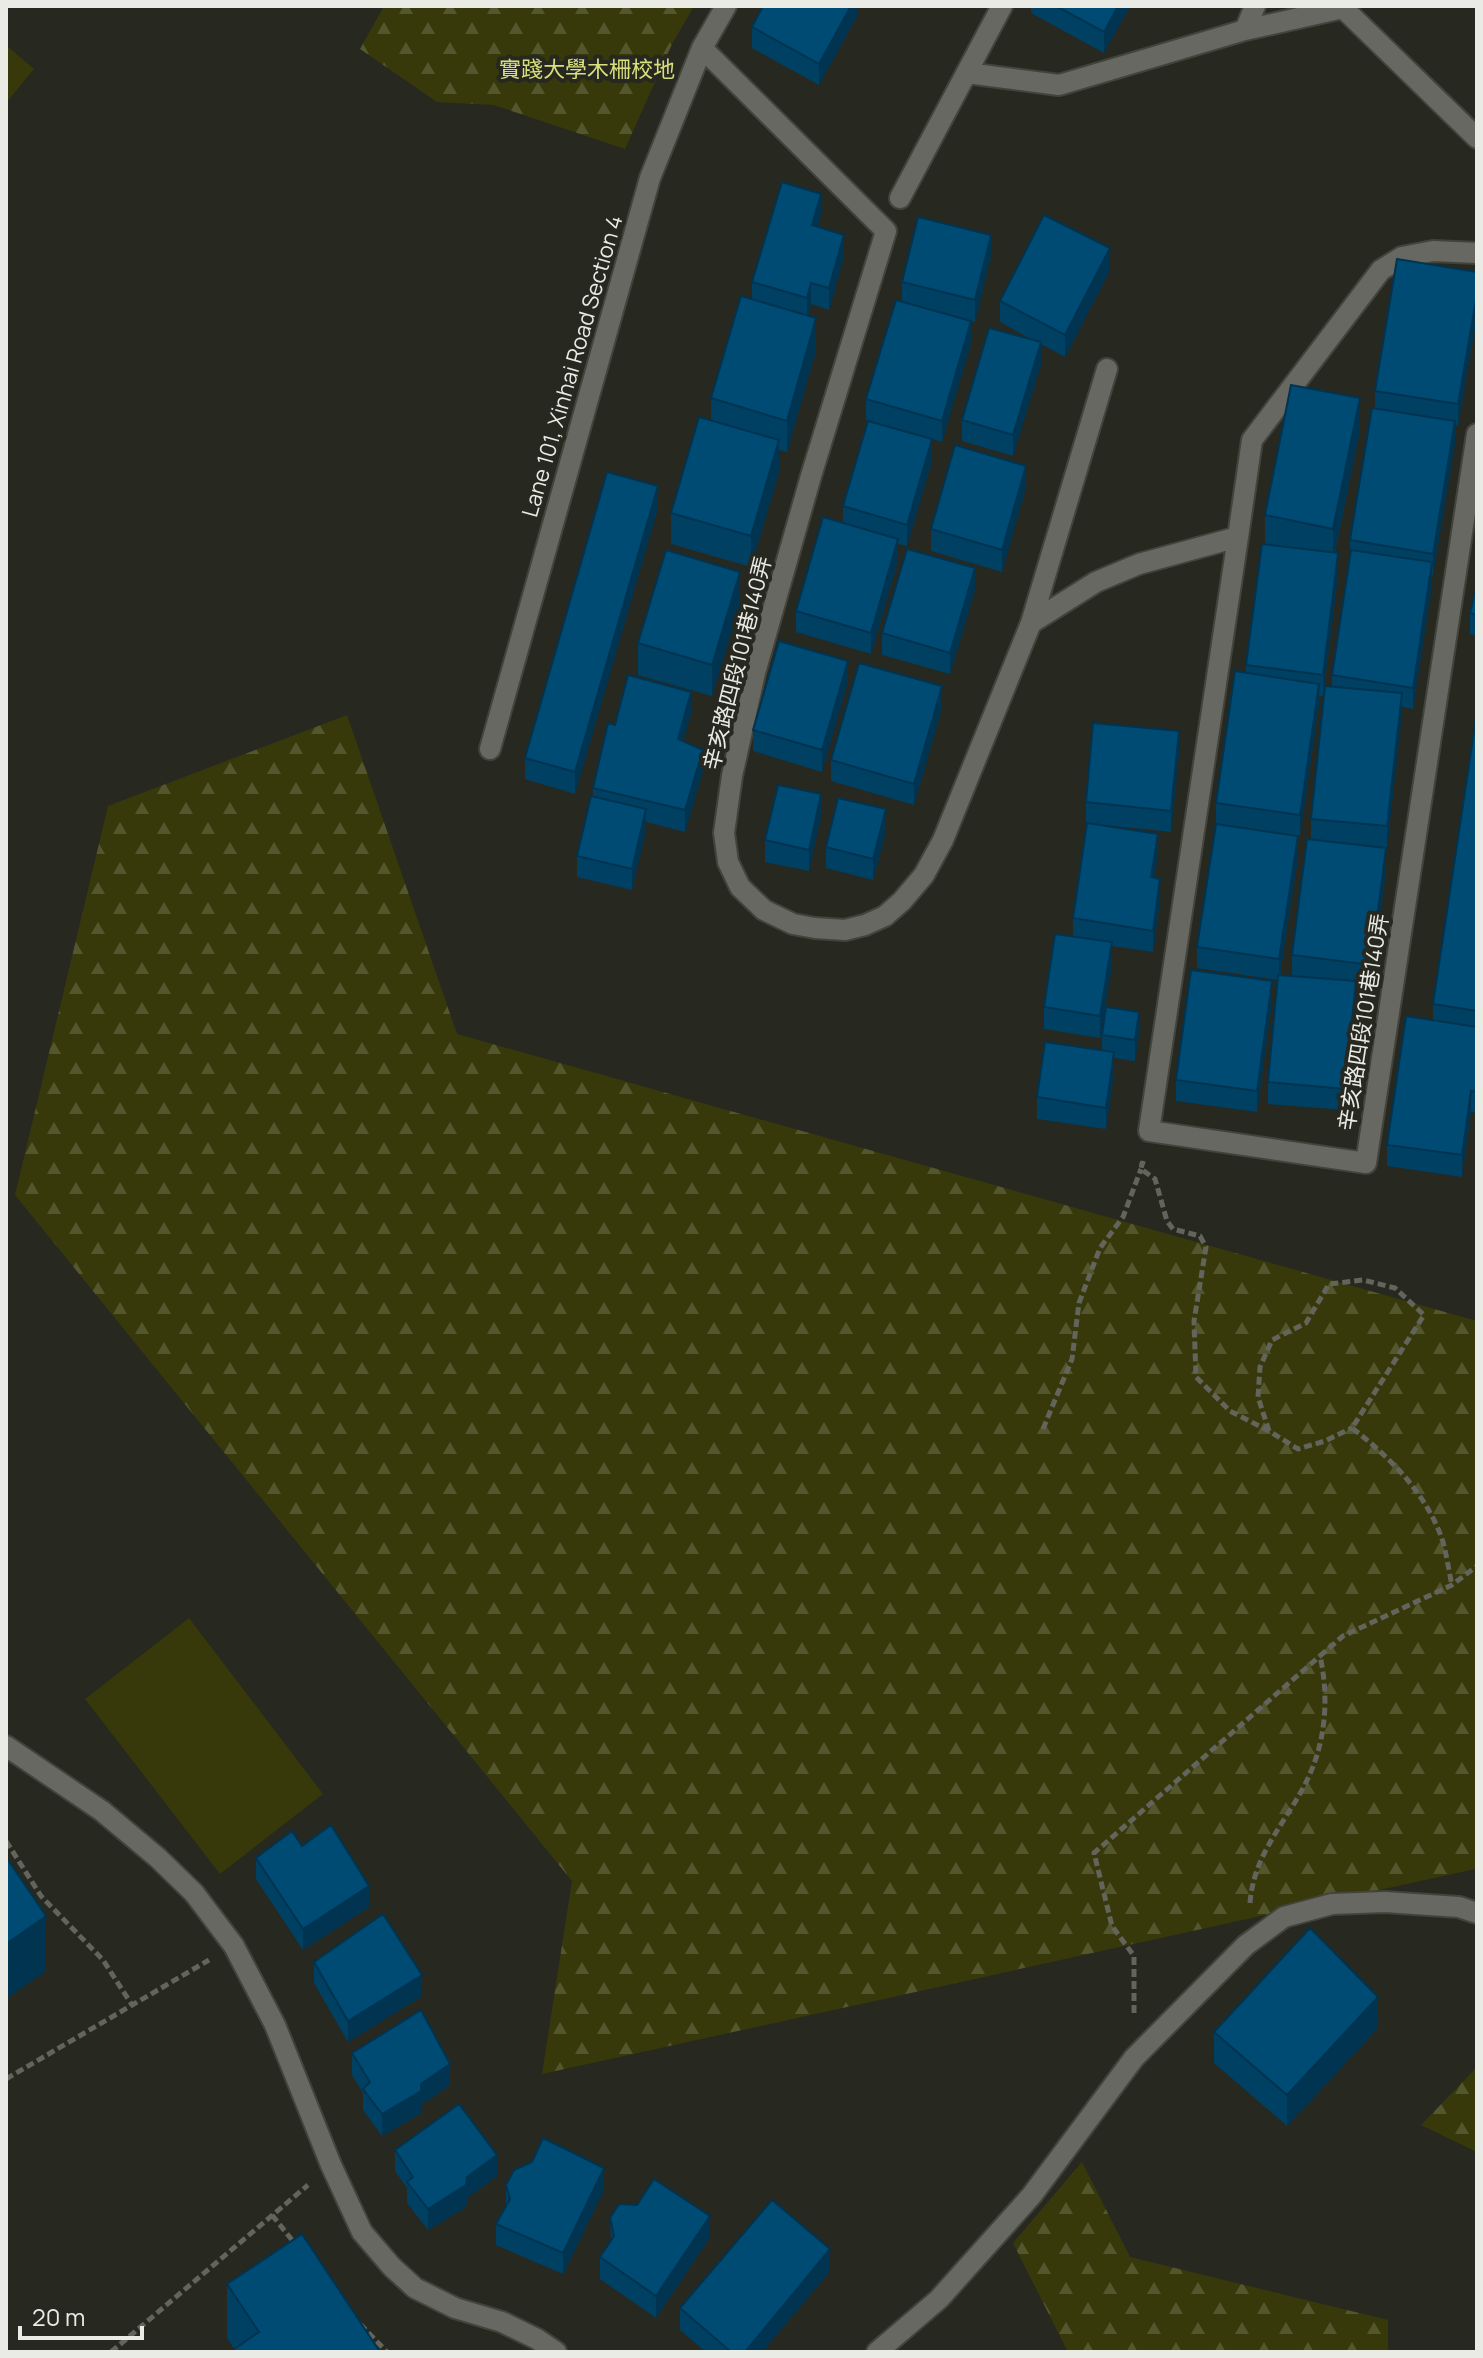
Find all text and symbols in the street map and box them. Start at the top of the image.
park label: 實踐大學木柵校地 [499,54,675,84]
street label: Lane 101, Xinhai Road Section 4 [515,212,629,520]
street label: 辛亥路四段101巷140弄 [696,553,778,773]
street label: 辛亥路四段101巷140弄 [1331,911,1395,1133]
scale bar [20,2290,142,2340]
text: 20 m [32,2300,85,2333]

